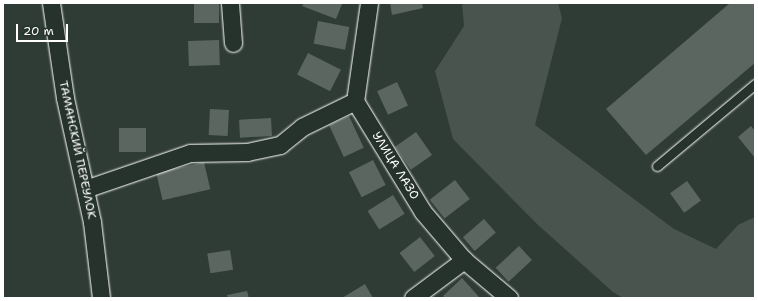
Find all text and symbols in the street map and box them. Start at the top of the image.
scale bar [18,16,70,42]
text: 20 m [23,23,54,39]
street label: ТАМАНСКИЙ ПЕРЕУЛОК [55,80,99,220]
street label: УЛИЦА ЛАЗО [368,130,422,202]

